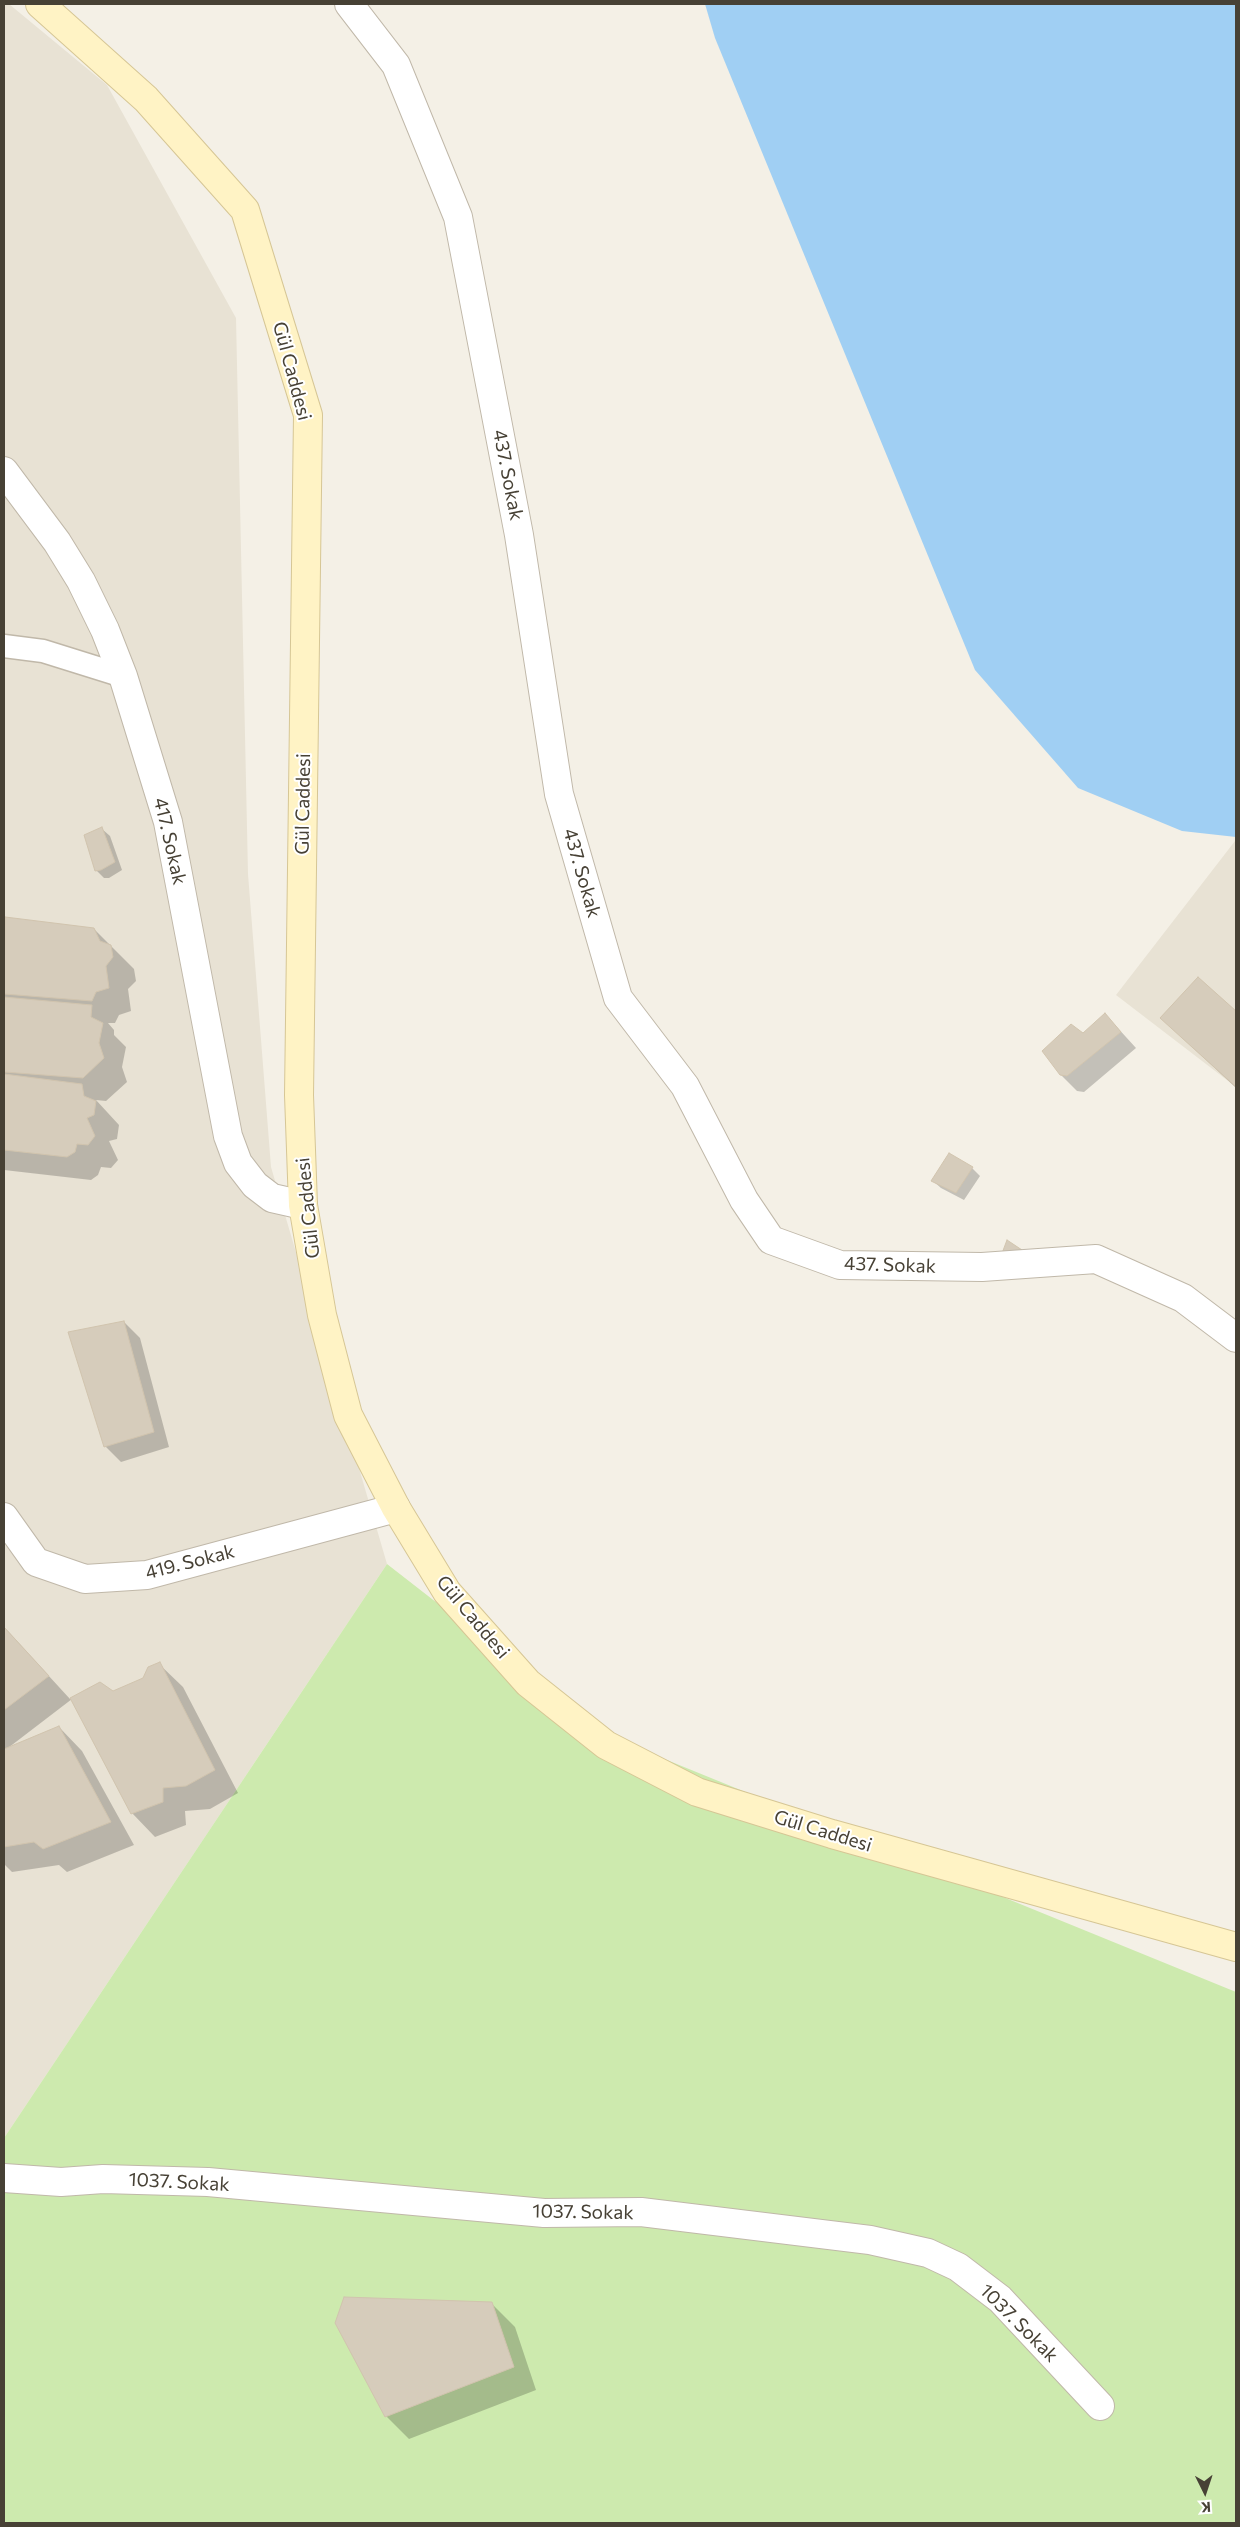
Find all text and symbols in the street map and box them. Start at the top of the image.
street label: Gül Caddesi [268,319,316,423]
street label: 437. Sokak [488,428,528,522]
street label: Gül Caddesi [291,753,315,855]
street label: 417. Sokak [149,795,191,887]
street label: 437. Sokak [558,826,606,920]
street label: Gül Caddesi [291,1156,325,1260]
street label: 437. Sokak [844,1252,936,1278]
street label: 419. Sokak [143,1540,237,1584]
street label: Gül Caddesi [432,1571,514,1663]
street label: Gül Caddesi [771,1805,875,1857]
street label: 1037. Sokak [128,2168,230,2196]
street label: 1037. Sokak [532,2200,634,2224]
street label: 1037. Sokak [975,2279,1063,2367]
north arrow [1180,2467,1230,2517]
text: K [1201,2499,1212,2516]

